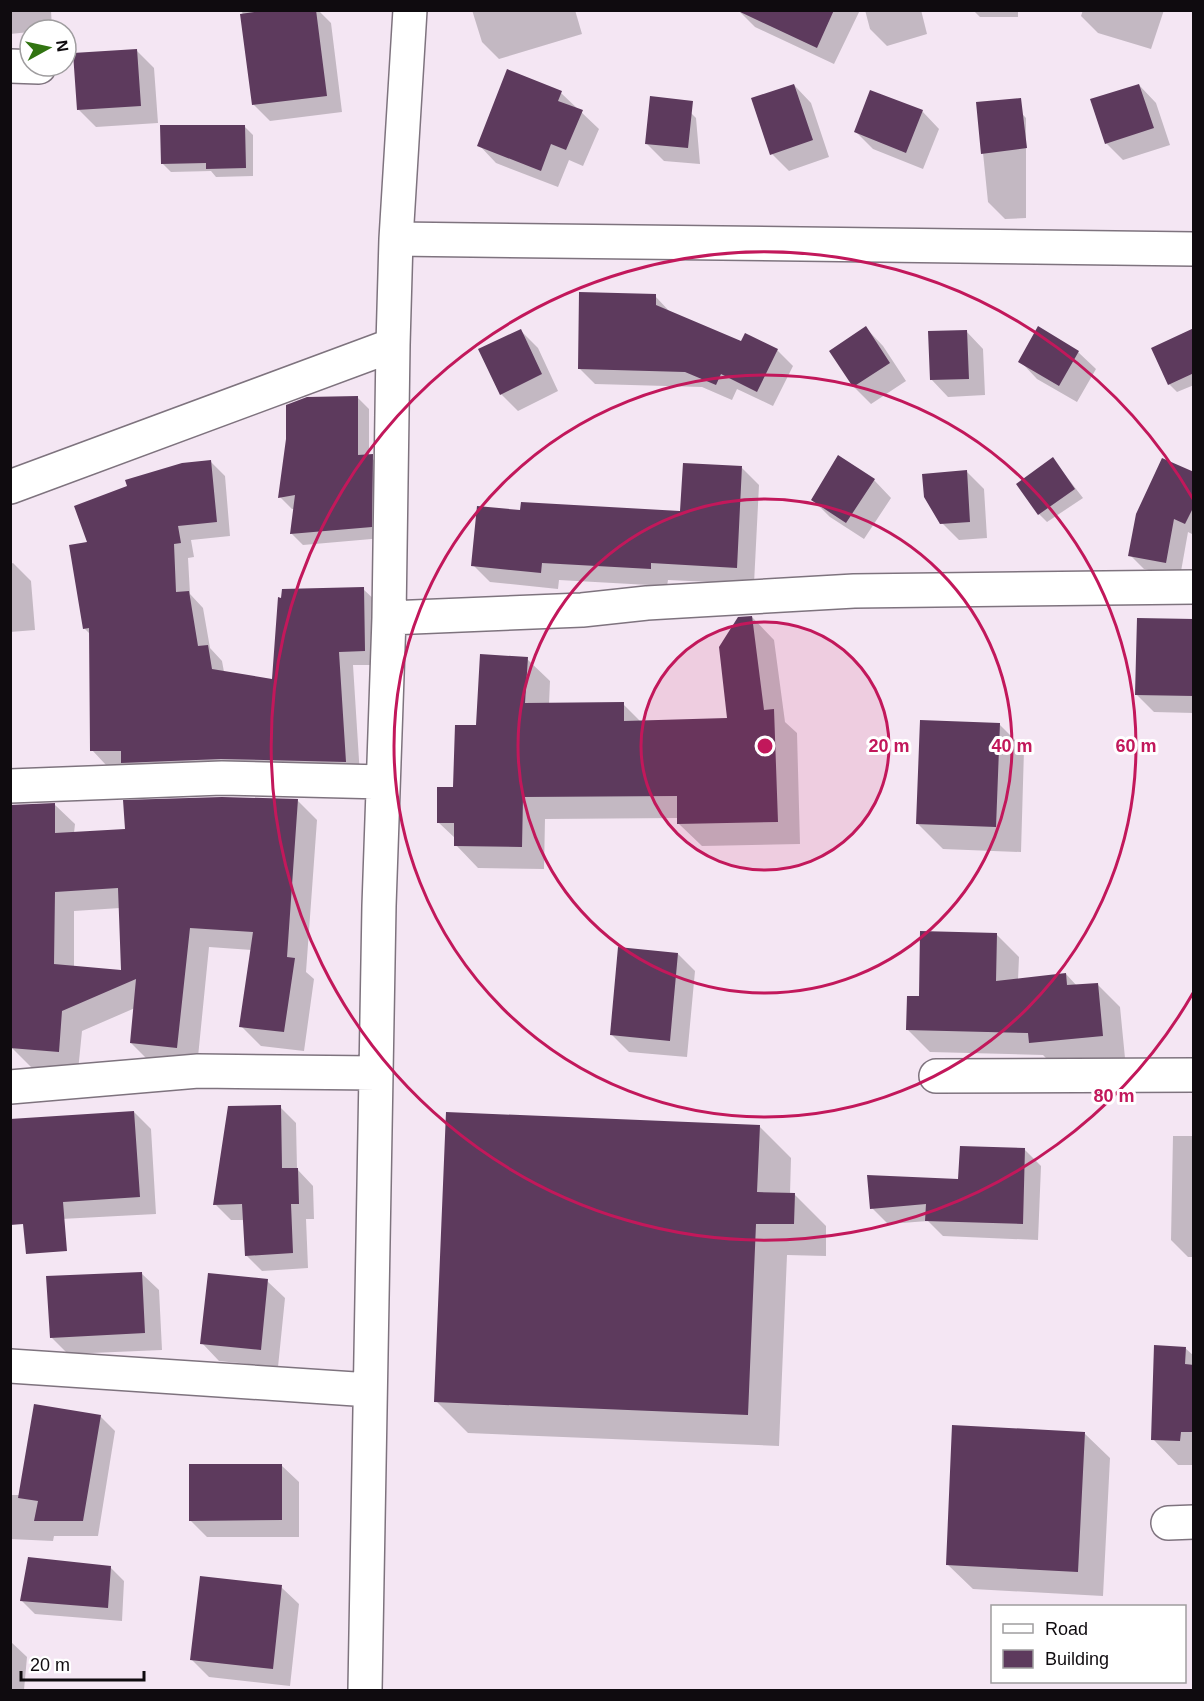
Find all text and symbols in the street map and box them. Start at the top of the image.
north arrow [18,18,78,78]
text: N [53,39,72,53]
centre of rings [755,736,775,756]
text: 20 m [868,736,910,756]
text: 40 m [991,736,1033,756]
text: 60 m [1115,736,1157,756]
text: 80 m [1093,1086,1135,1106]
legend [991,1605,1186,1683]
text: Road [1045,1619,1088,1639]
scale bar [21,1644,144,1682]
text: Building [1045,1649,1109,1669]
text: 20 m [30,1655,70,1675]

